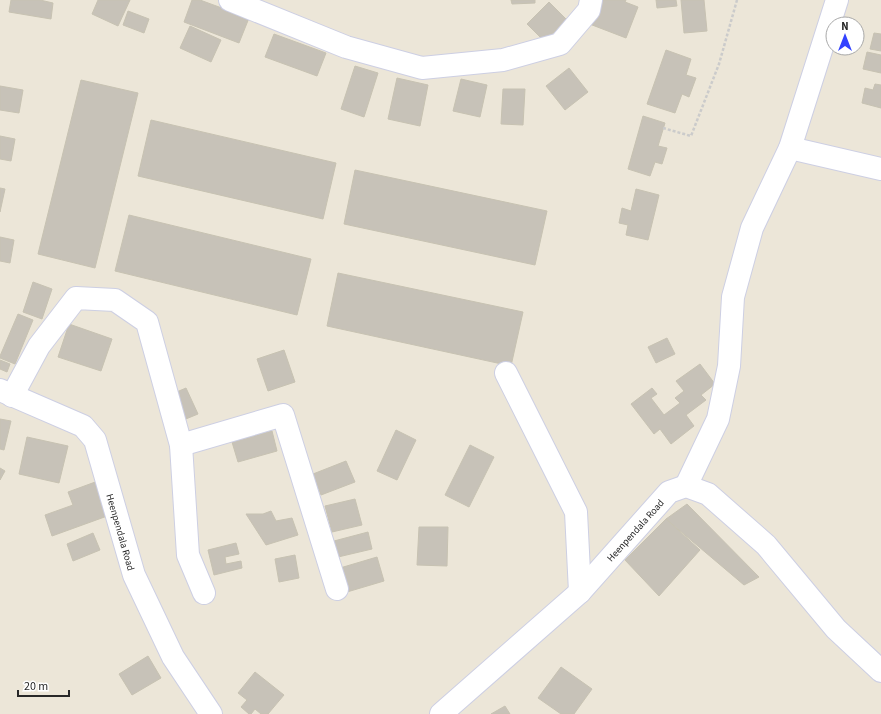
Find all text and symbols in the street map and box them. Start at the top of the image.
north arrow [825,16,865,56]
text: N [841,19,849,34]
street label: Heenpendala Road [102,492,138,572]
street label: Heenpendala Road [604,496,668,565]
scale bar [18,672,69,698]
text: 20 m [24,678,48,695]

